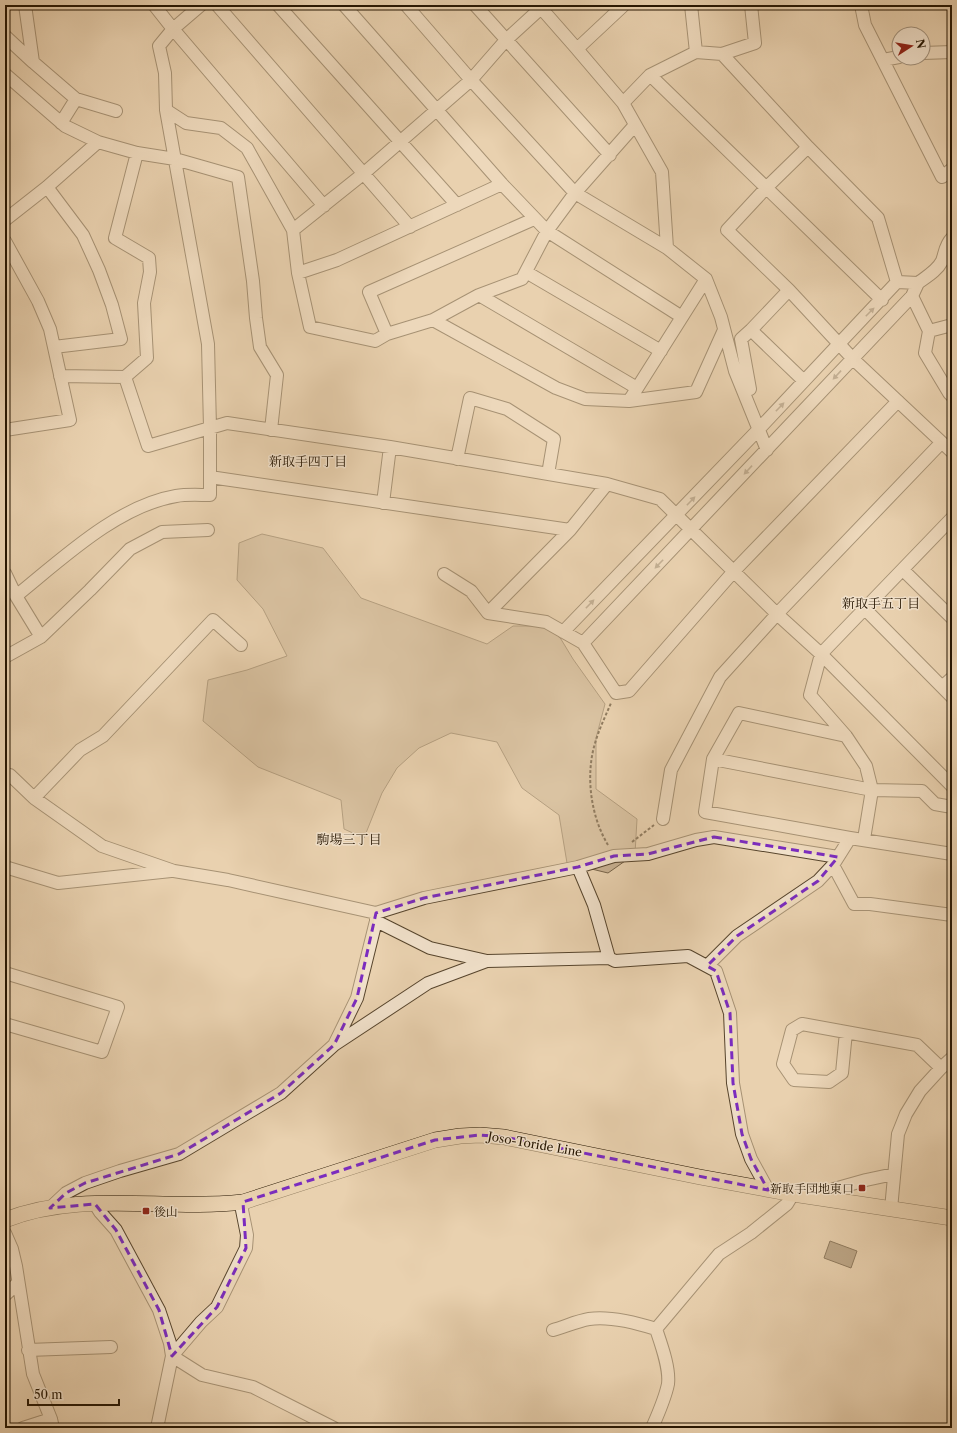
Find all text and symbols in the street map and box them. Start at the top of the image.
north arrow [891,26,931,66]
text: N [913,38,929,50]
one-way arrow [865,308,875,317]
one-way arrow [833,370,842,380]
one-way arrow [775,402,785,412]
district label: 新取手四丁目 [269,453,347,469]
one-way arrow [743,465,753,475]
one-way arrow [686,496,695,506]
one-way arrow [654,559,664,569]
district label: 新取手五丁目 [842,595,920,611]
one-way arrow [586,599,595,609]
district label: 駒場三丁目 [316,831,382,847]
street label: Joso-Toride Line [485,1128,584,1160]
place label: 新取手団地東口 [770,1181,854,1196]
marker: 新取手団地東口 [857,1183,867,1193]
place label: 後山 [154,1204,178,1219]
marker: 後山 [141,1206,151,1216]
scale bar [28,1381,119,1407]
text: 50 m [34,1387,63,1402]

